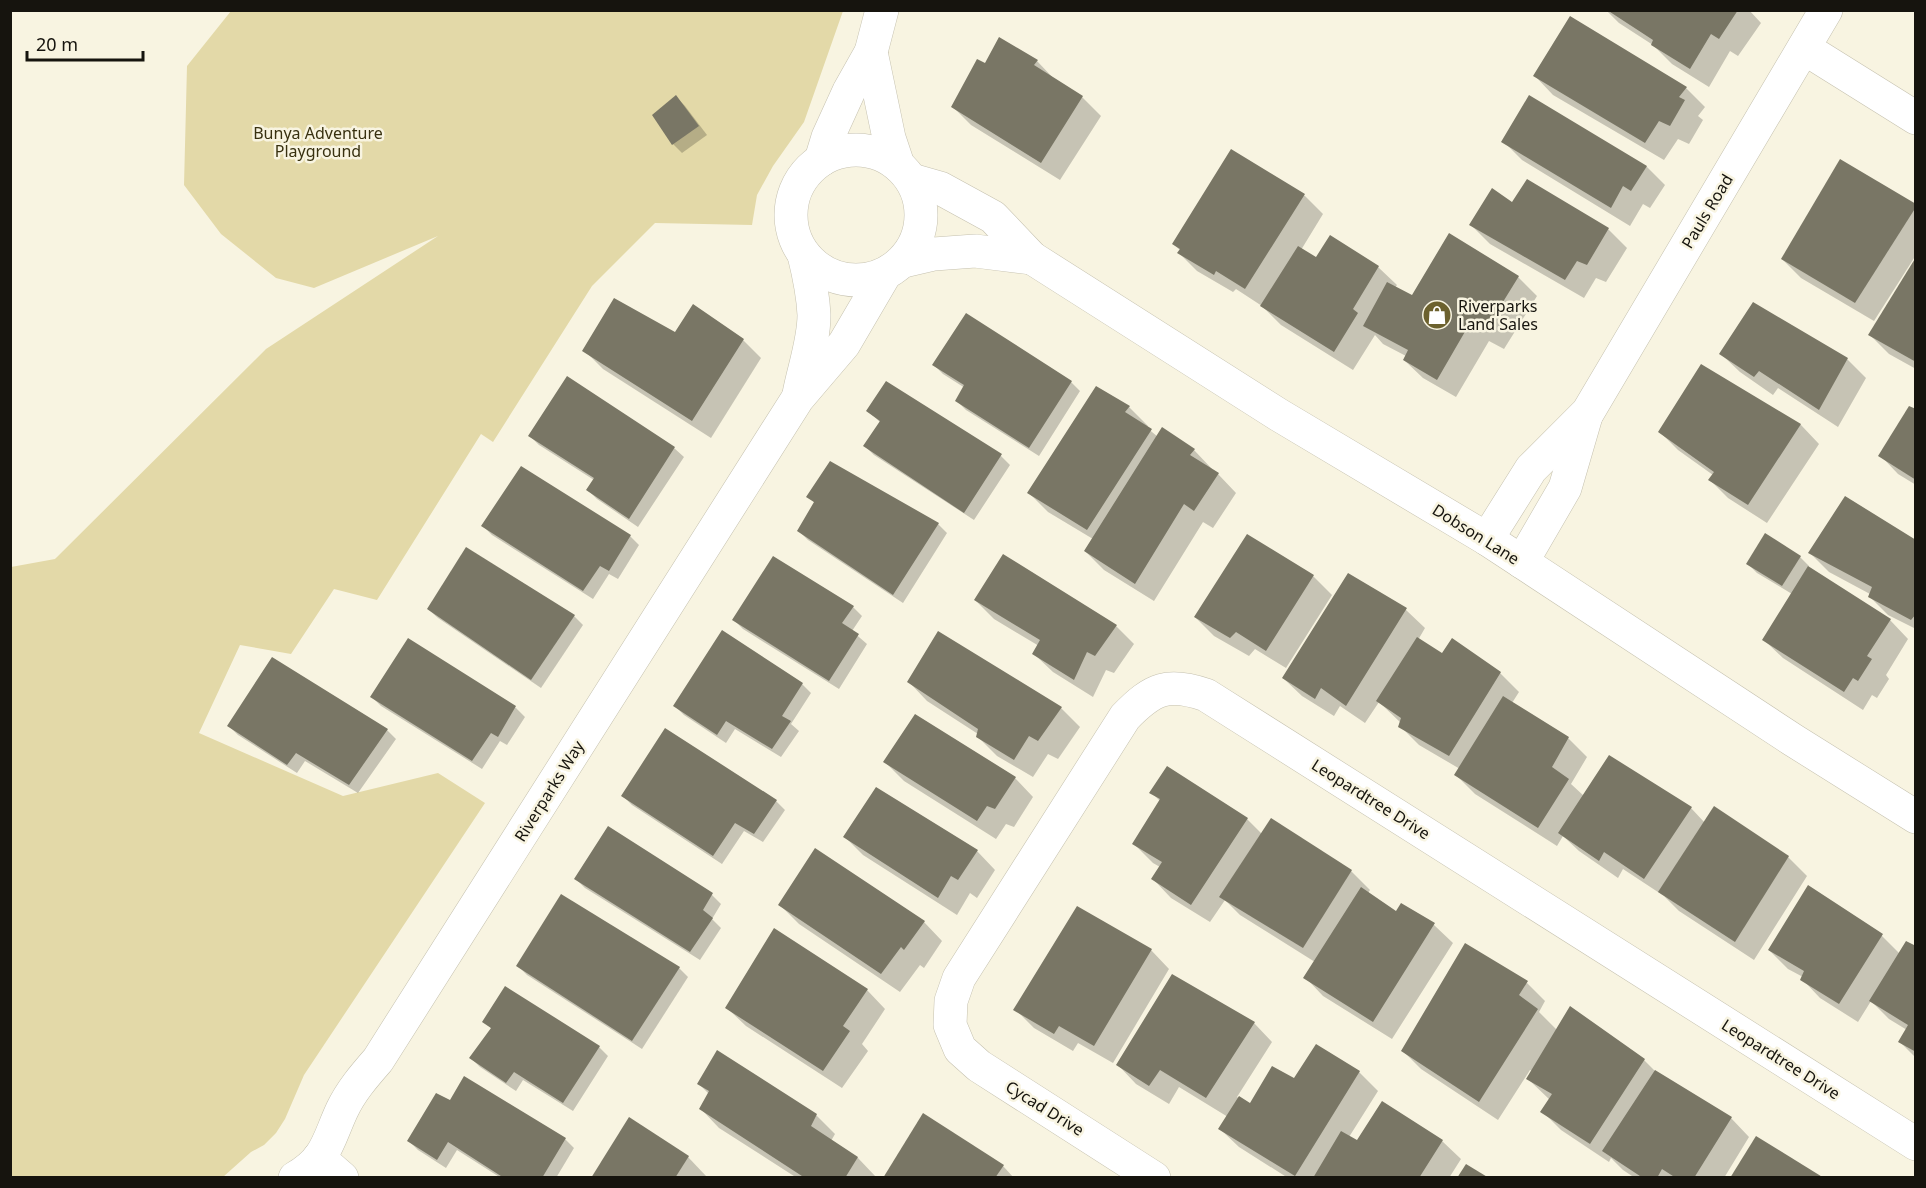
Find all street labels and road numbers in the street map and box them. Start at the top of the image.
street label: Pauls Road [1676,170,1738,252]
street label: Dobson Lane [1428,498,1524,570]
street label: Riverparks Way [509,736,589,846]
street label: Leopardtree Drive [1308,754,1434,844]
street label: Leopardtree Drive [1718,1014,1844,1104]
street label: Cycad Drive [1002,1075,1088,1141]

